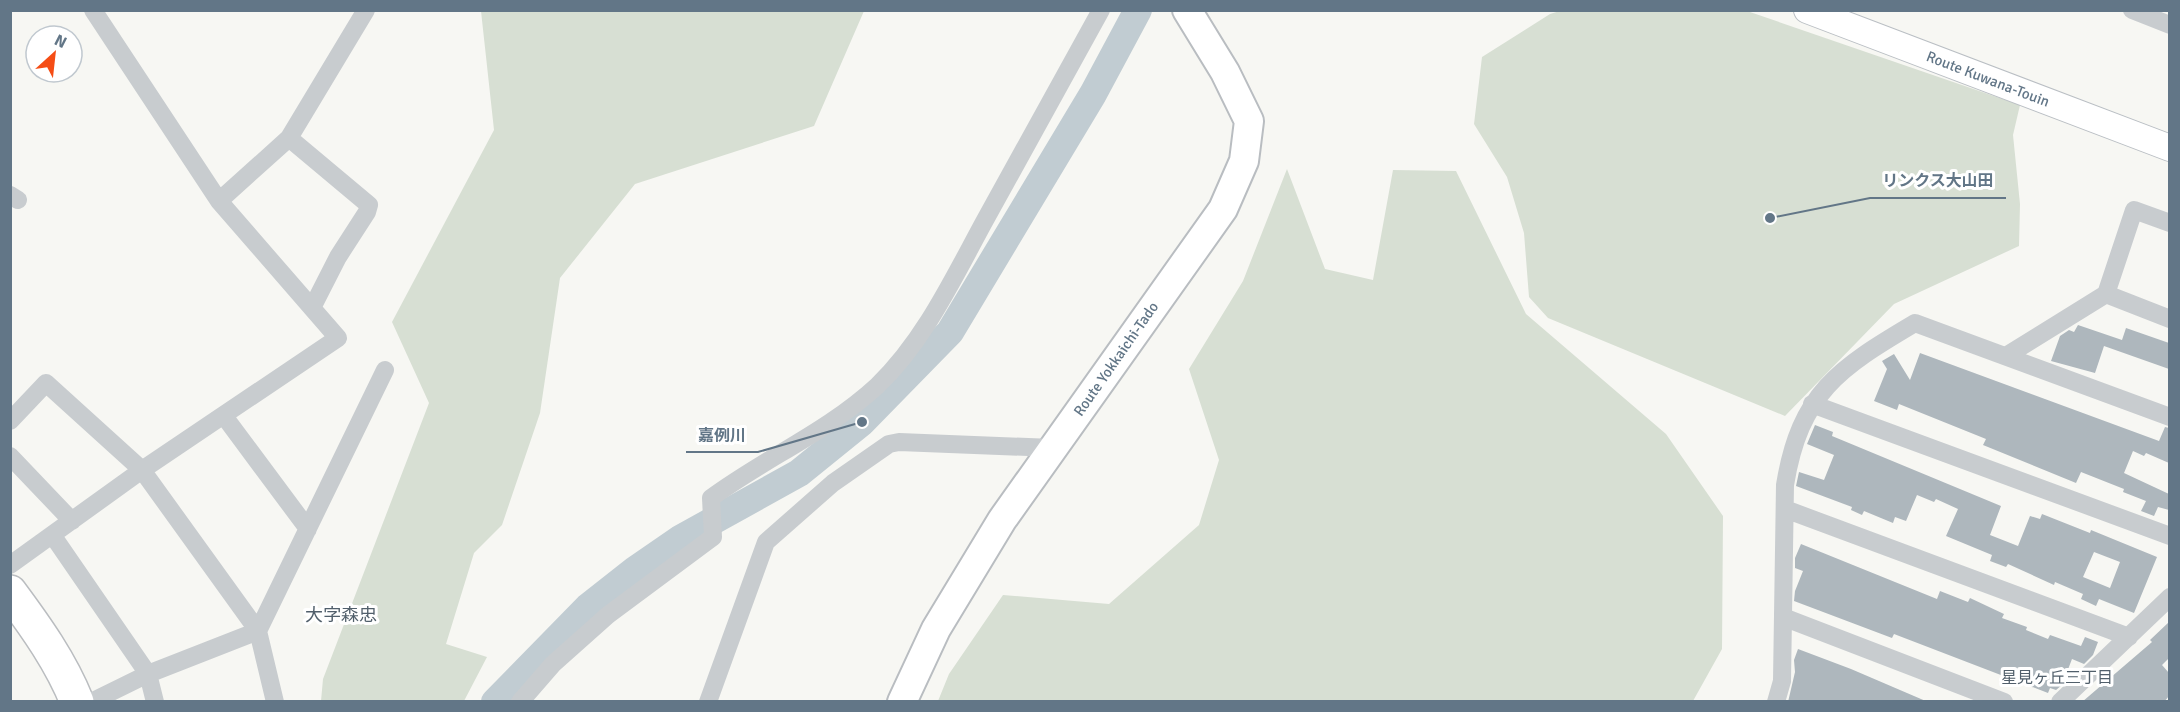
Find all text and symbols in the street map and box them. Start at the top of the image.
north arrow [24,24,84,84]
text: N [51,30,70,53]
street label: Route Kuwana-Touin [1924,47,2052,111]
callout: リンクス大山田 [1870,164,2006,198]
text: リンクス大山田 [1882,171,1994,191]
street label: Route Yokkaichi-Tado [1070,298,1162,420]
callout: 嘉例川 [686,418,758,452]
text: 嘉例川 [698,426,746,446]
district label: 大字森忠 [305,604,377,626]
district label: 星見ヶ丘三丁目 [2001,668,2113,688]

